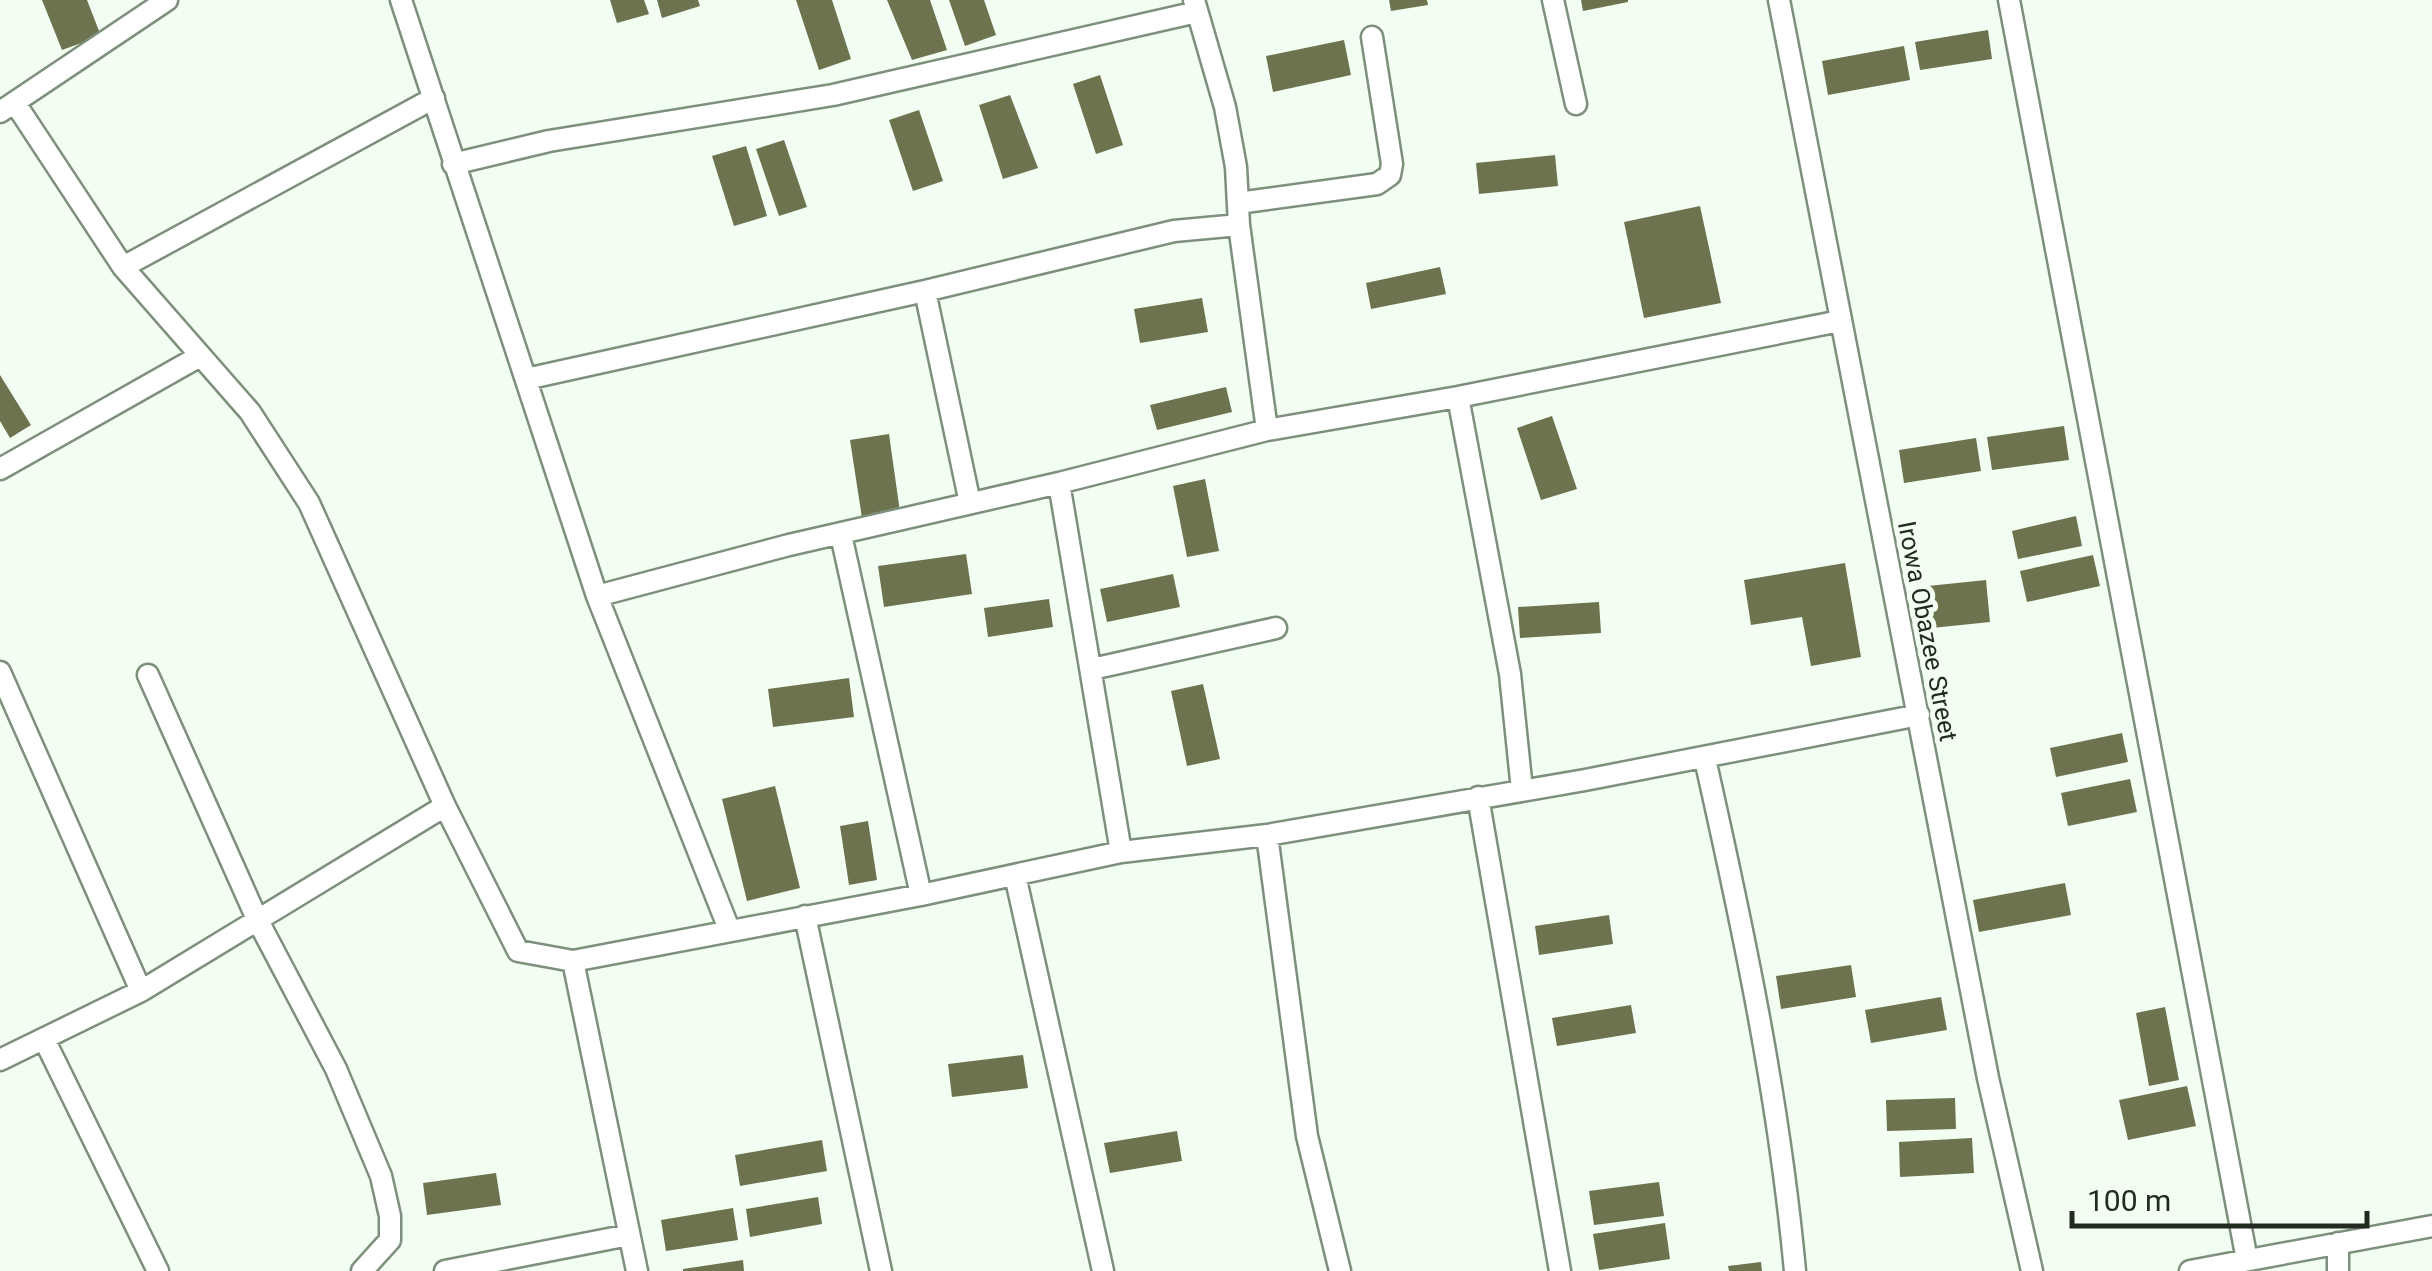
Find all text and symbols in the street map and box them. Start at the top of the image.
street label: Irowa Obazee Street [1892,519,1963,744]
scale bar [2072,1166,2367,1228]
text: 100 m [2087,1183,2171,1218]

